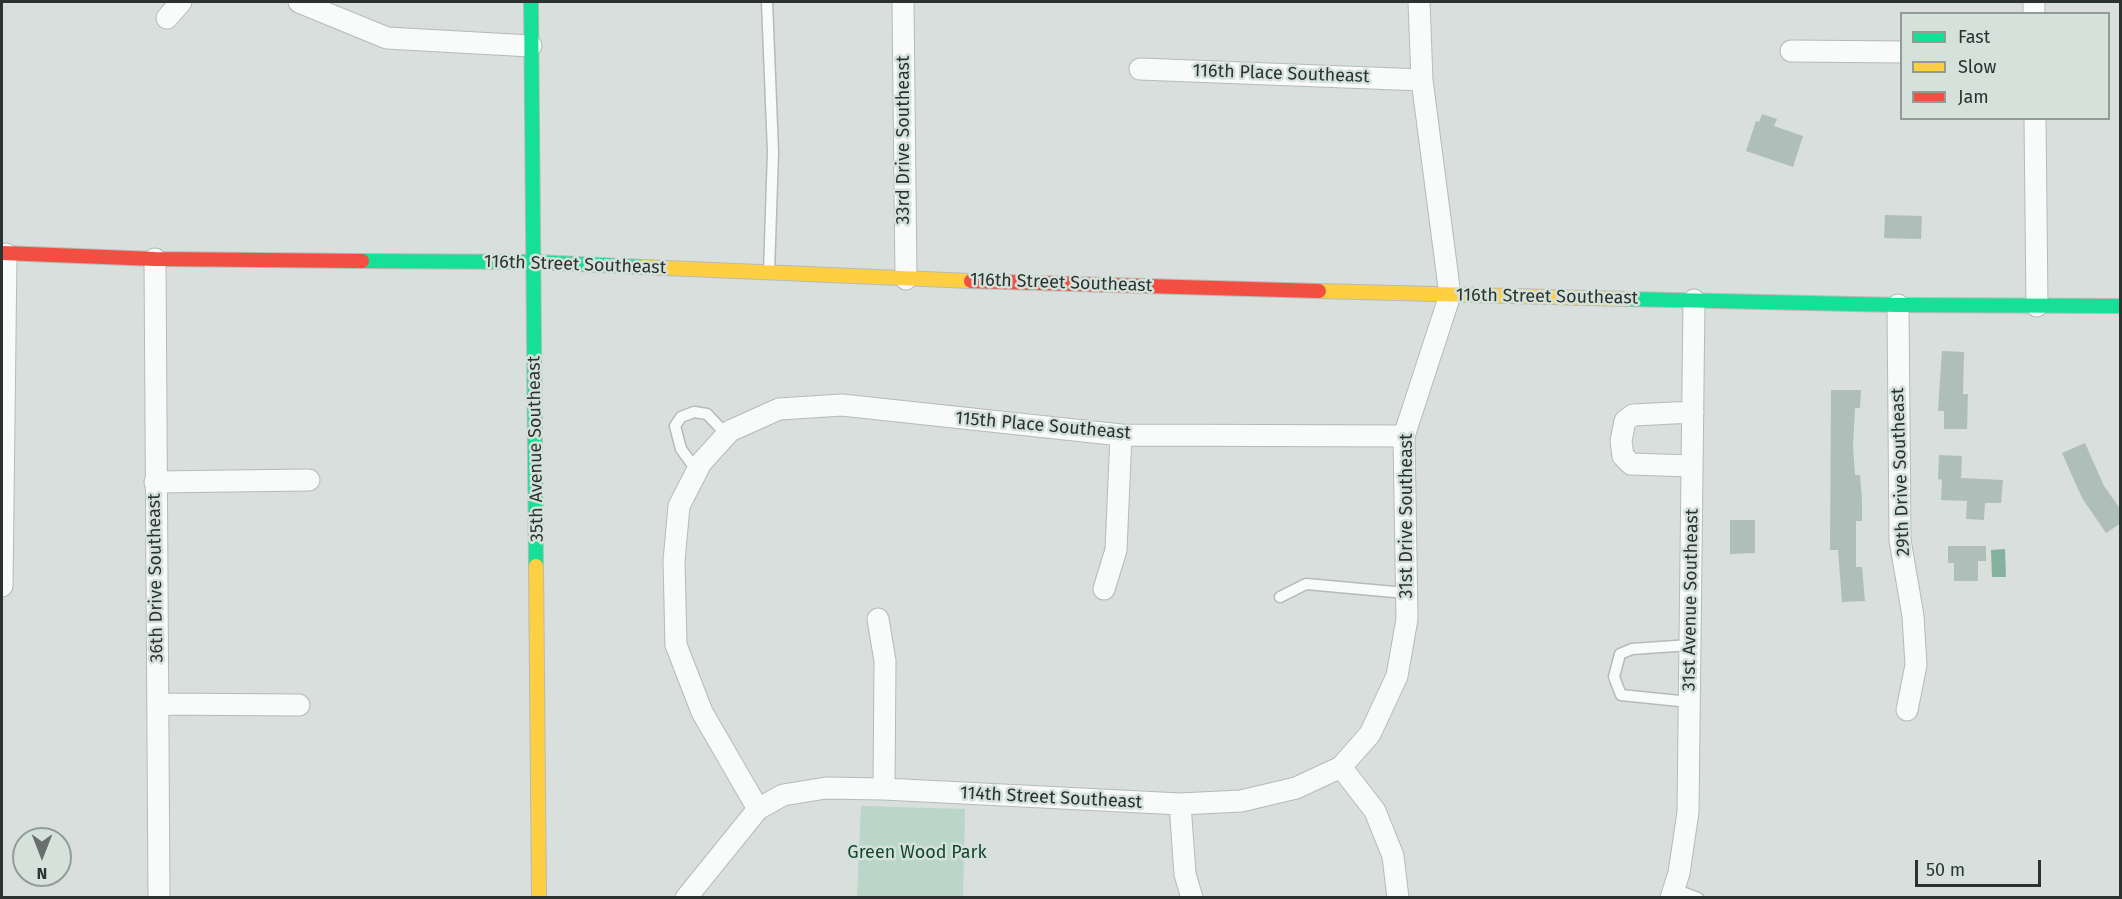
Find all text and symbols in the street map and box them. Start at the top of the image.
legend [1900,12,2110,120]
text: Fast [1958,26,1990,48]
street label: 33rd Drive Southeast [893,56,915,224]
text: Slow [1958,56,1996,78]
street label: 116th Place Southeast [1192,60,1370,88]
text: Jam [1958,86,1989,108]
street label: 116th Street Southeast [484,251,666,279]
street label: 116th Street Southeast [970,269,1152,297]
street label: 116th Street Southeast [1456,285,1638,309]
street label: 35th Avenue Southeast [524,356,548,542]
street label: 29th Drive Southeast [1887,387,1915,557]
street label: 115th Place Southeast [954,408,1132,444]
street label: 31st Drive Southeast [1396,434,1418,598]
street label: 36th Drive Southeast [144,493,168,663]
street label: 31st Avenue Southeast [1679,509,1703,691]
street label: 114th Street Southeast [959,782,1143,814]
north arrow [12,827,72,887]
park label: Green Wood Park [847,842,987,864]
scale bar [1918,848,2044,886]
text: 50 m [1926,859,1965,881]
text: N [37,864,47,883]

